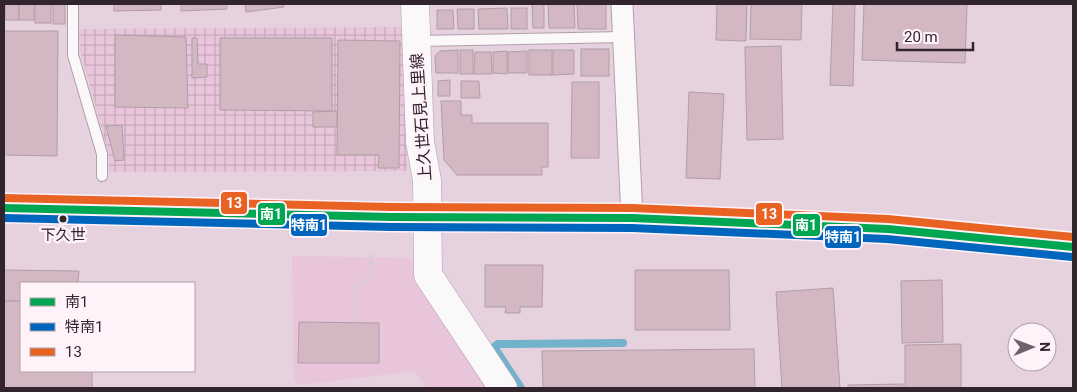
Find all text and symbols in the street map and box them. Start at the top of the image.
scale bar [897,20,973,52]
text: 20 m [904,28,938,46]
street label: 上久世石見上里線 [407,52,435,182]
line badge: 13 [220,191,248,215]
text: 13 [226,195,242,211]
line badge: 南1 [257,202,286,226]
line badge: 13 [755,202,783,226]
text: 南1 [260,206,282,222]
text: 13 [761,206,777,222]
line badge: 特南1 [290,213,328,237]
line badge: 南1 [792,213,821,237]
marker: 下久世 [58,214,68,224]
text: 特南1 [291,217,327,233]
text: 南1 [795,217,817,233]
line badge: 特南1 [824,225,862,249]
place label: 下久世 [40,226,86,244]
text: 特南1 [825,229,861,245]
legend [20,282,195,372]
text: 南1 [65,293,88,311]
text: 特南1 [65,318,103,336]
north arrow [1007,322,1057,372]
text: N [1037,342,1053,352]
text: 13 [65,343,82,361]

